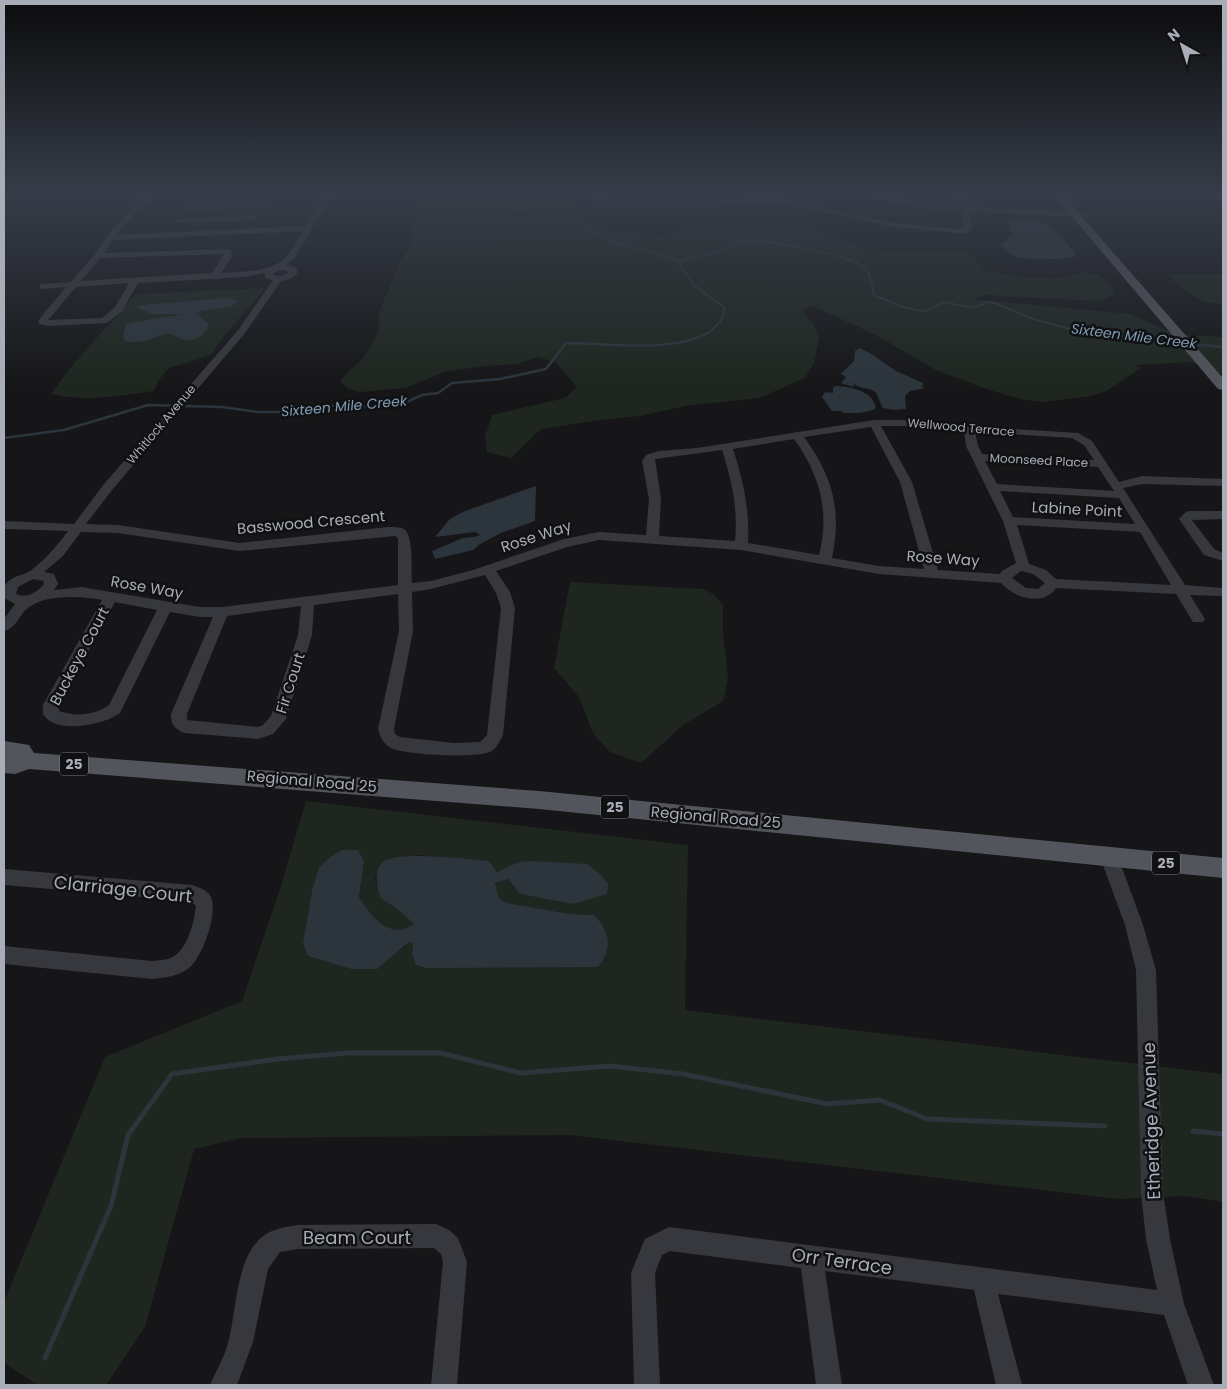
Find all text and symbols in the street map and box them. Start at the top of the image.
north arrow [1157,20,1207,70]
text: N [1163,24,1184,46]
water label: Sixteen Mile Creek [1070,318,1199,354]
street label: Whitlock Avenue [123,381,199,467]
water label: Sixteen Mile Creek [280,390,409,421]
street label: Wellwood Terrace [907,414,1015,440]
street label: Moonseed Place [989,449,1089,471]
street label: Labine Point [1031,496,1123,522]
street label: Basswood Crescent [236,505,386,539]
street label: Rose Way [498,515,575,557]
street label: Rose Way [906,545,981,571]
street label: Rose Way [109,570,185,604]
street label: Buckeye Court [44,603,114,709]
street label: Fir Court [270,650,310,716]
road number: 25 [60,752,88,776]
street label: Regional Road 25 [246,765,378,797]
road number: 25 [601,796,629,819]
street label: Regional Road 25 [650,801,782,833]
road number: 25 [1152,851,1180,874]
street label: Clarriage Court [53,869,193,909]
street label: Etheridge Avenue [1136,1042,1166,1200]
street label: Beam Court [303,1225,411,1250]
street label: Orr Terrace [790,1242,894,1280]

